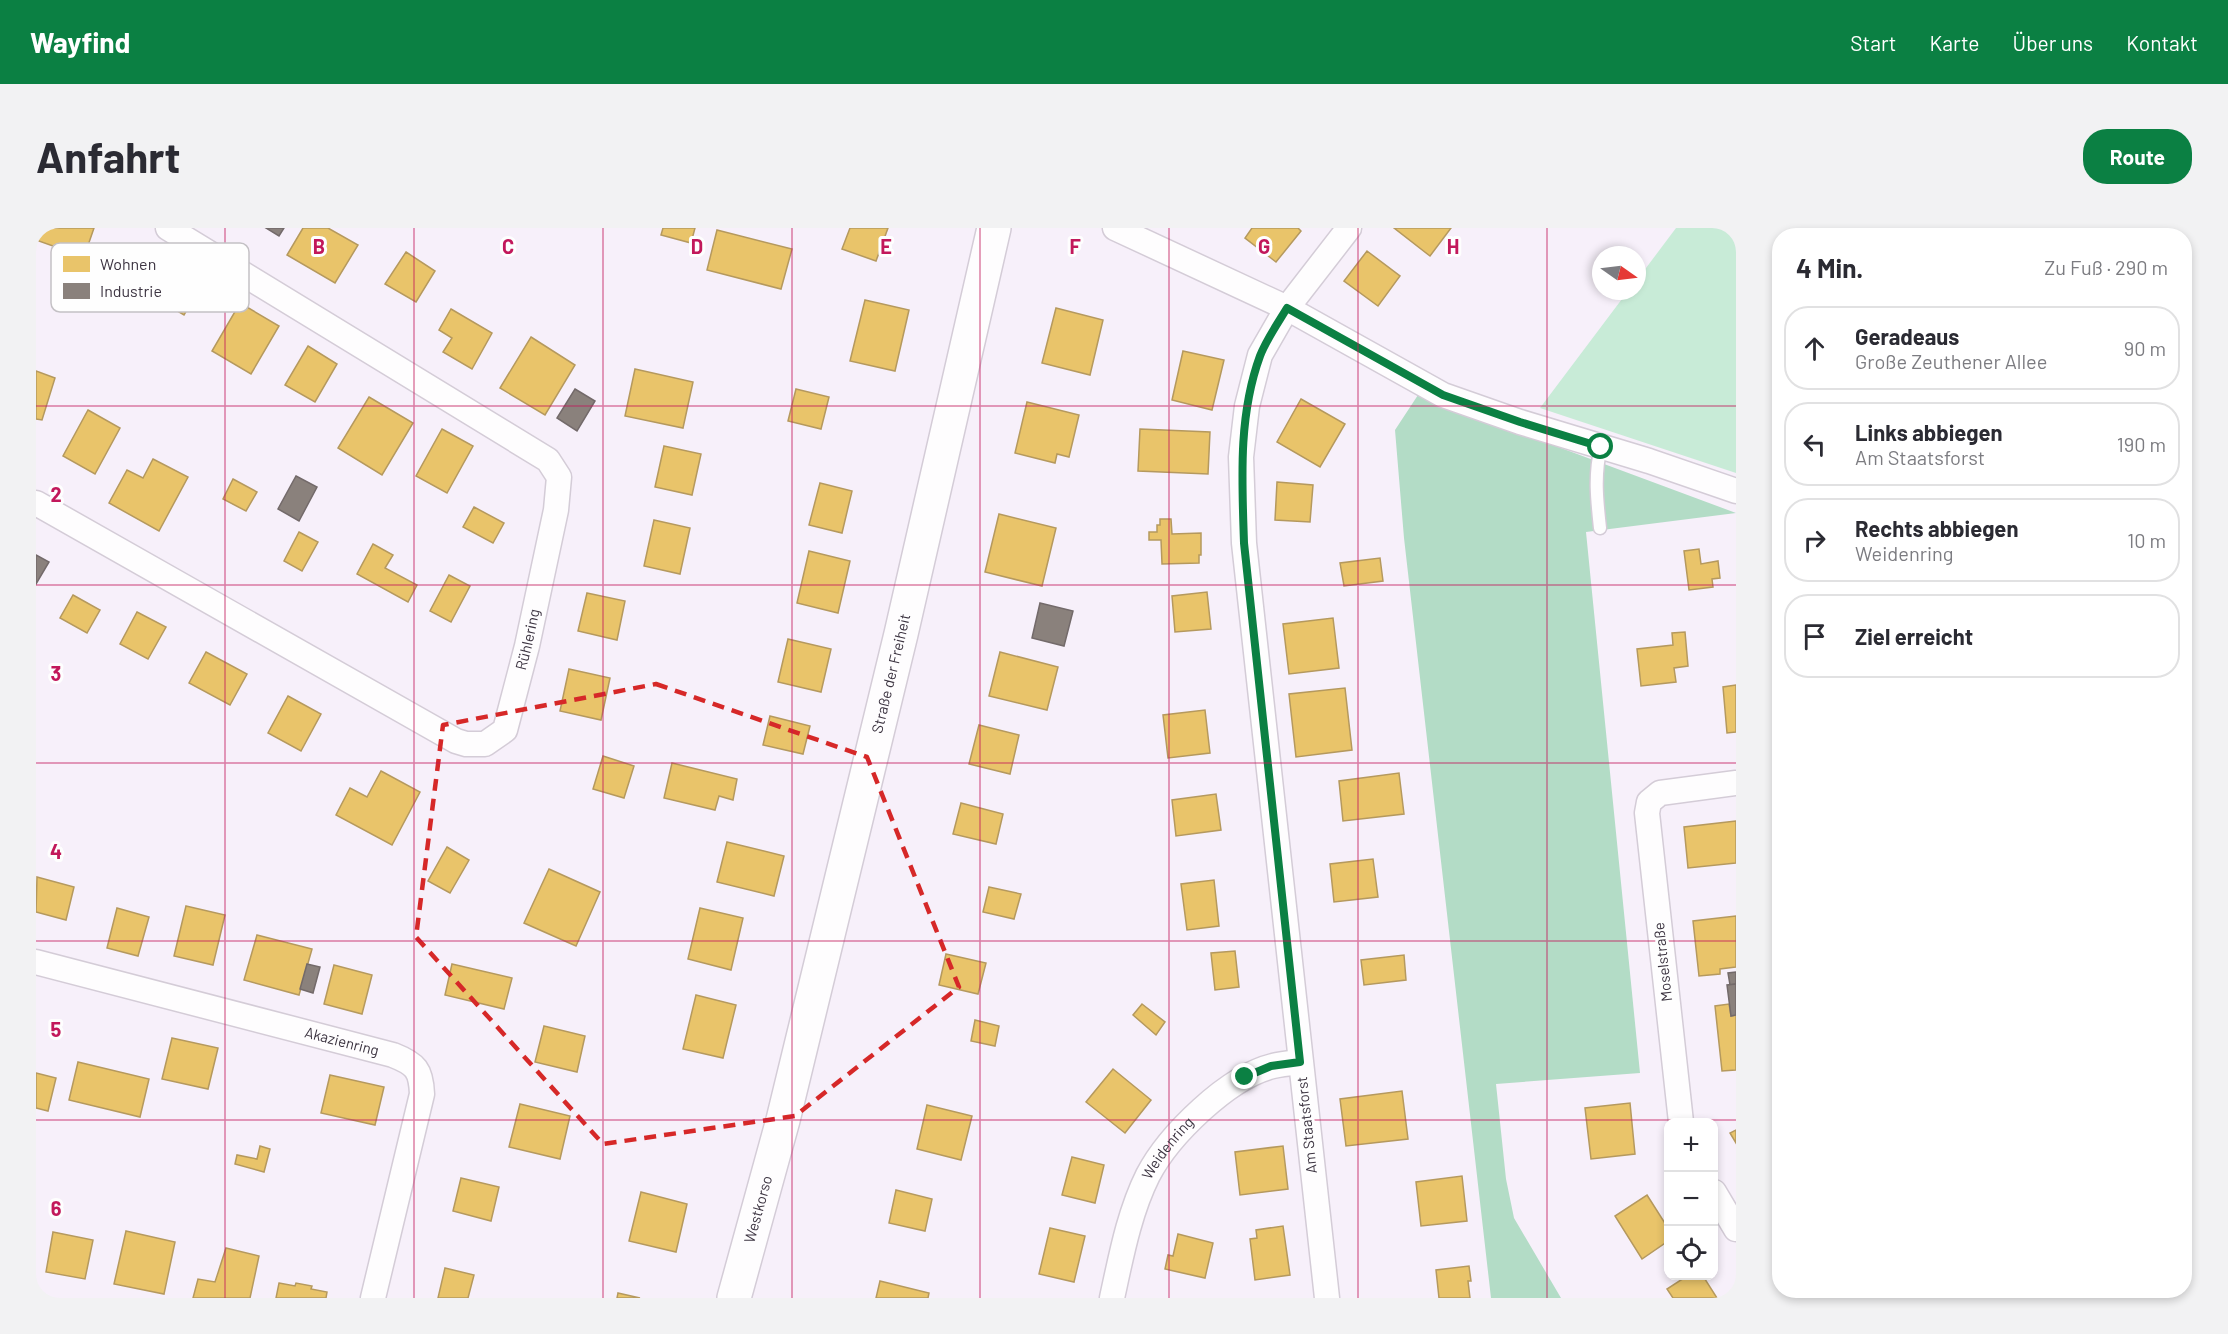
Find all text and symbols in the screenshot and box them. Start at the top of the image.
text: Wayfind [30,25,130,59]
text: Start [1850,30,1897,55]
text: Karte [1930,30,1980,55]
text: Über uns [2013,30,2093,55]
text: Kontakt [2126,30,2198,55]
button: Route [2083,129,2192,184]
text: Anfahrt [36,131,181,181]
text: B [313,234,325,258]
text: C [502,234,514,258]
text: D [691,234,703,258]
text: E [880,234,892,258]
text: F [1069,234,1081,258]
text: G [1258,234,1270,258]
text: H [1447,234,1459,258]
legend [51,243,249,312]
north arrow [1592,246,1646,300]
text: 4 Min. [1796,252,1863,283]
text: Wohnen [100,254,156,273]
text: Zu Fuß · 290 m [2044,255,2168,279]
text: Industrie [100,281,162,300]
text: Geradeaus [1855,323,1959,349]
icon: ahead [1798,332,1831,365]
text: 90 m [2124,336,2166,360]
text: Große Zeuthener Allee [1855,349,2047,373]
text: Links abbiegen [1855,419,2003,445]
icon: left [1798,428,1831,461]
text: 190 m [2117,432,2166,456]
route start [1587,433,1613,459]
text: Am Staatsforst [1855,445,1985,469]
text: 2 [50,482,62,506]
text: Rechts abbiegen [1855,515,2018,541]
icon: right [1798,524,1831,557]
text: 10 m [2127,528,2166,552]
text: Weidenring [1855,541,1954,565]
street label: Rühlering [511,607,543,672]
street label: Straße der Freiheit [867,612,913,735]
icon: arrive [1798,620,1831,653]
text: Ziel erreicht [1855,623,1973,649]
text: 3 [51,661,61,685]
text: 4 [50,839,62,863]
street label: Moselstraße [1649,922,1675,1003]
text: 5 [51,1017,62,1041]
street label: Akazienring [303,1022,381,1059]
route end [1231,1063,1257,1089]
street label: Am Staatsforst [1292,1076,1320,1175]
street label: Weidenring [1137,1113,1197,1182]
map controls [1664,1118,1718,1280]
button: + [1664,1118,1718,1172]
button: − [1664,1172,1718,1226]
street label: Westkorso [740,1173,775,1245]
text: 6 [51,1196,62,1220]
button: locate [1664,1226,1718,1280]

